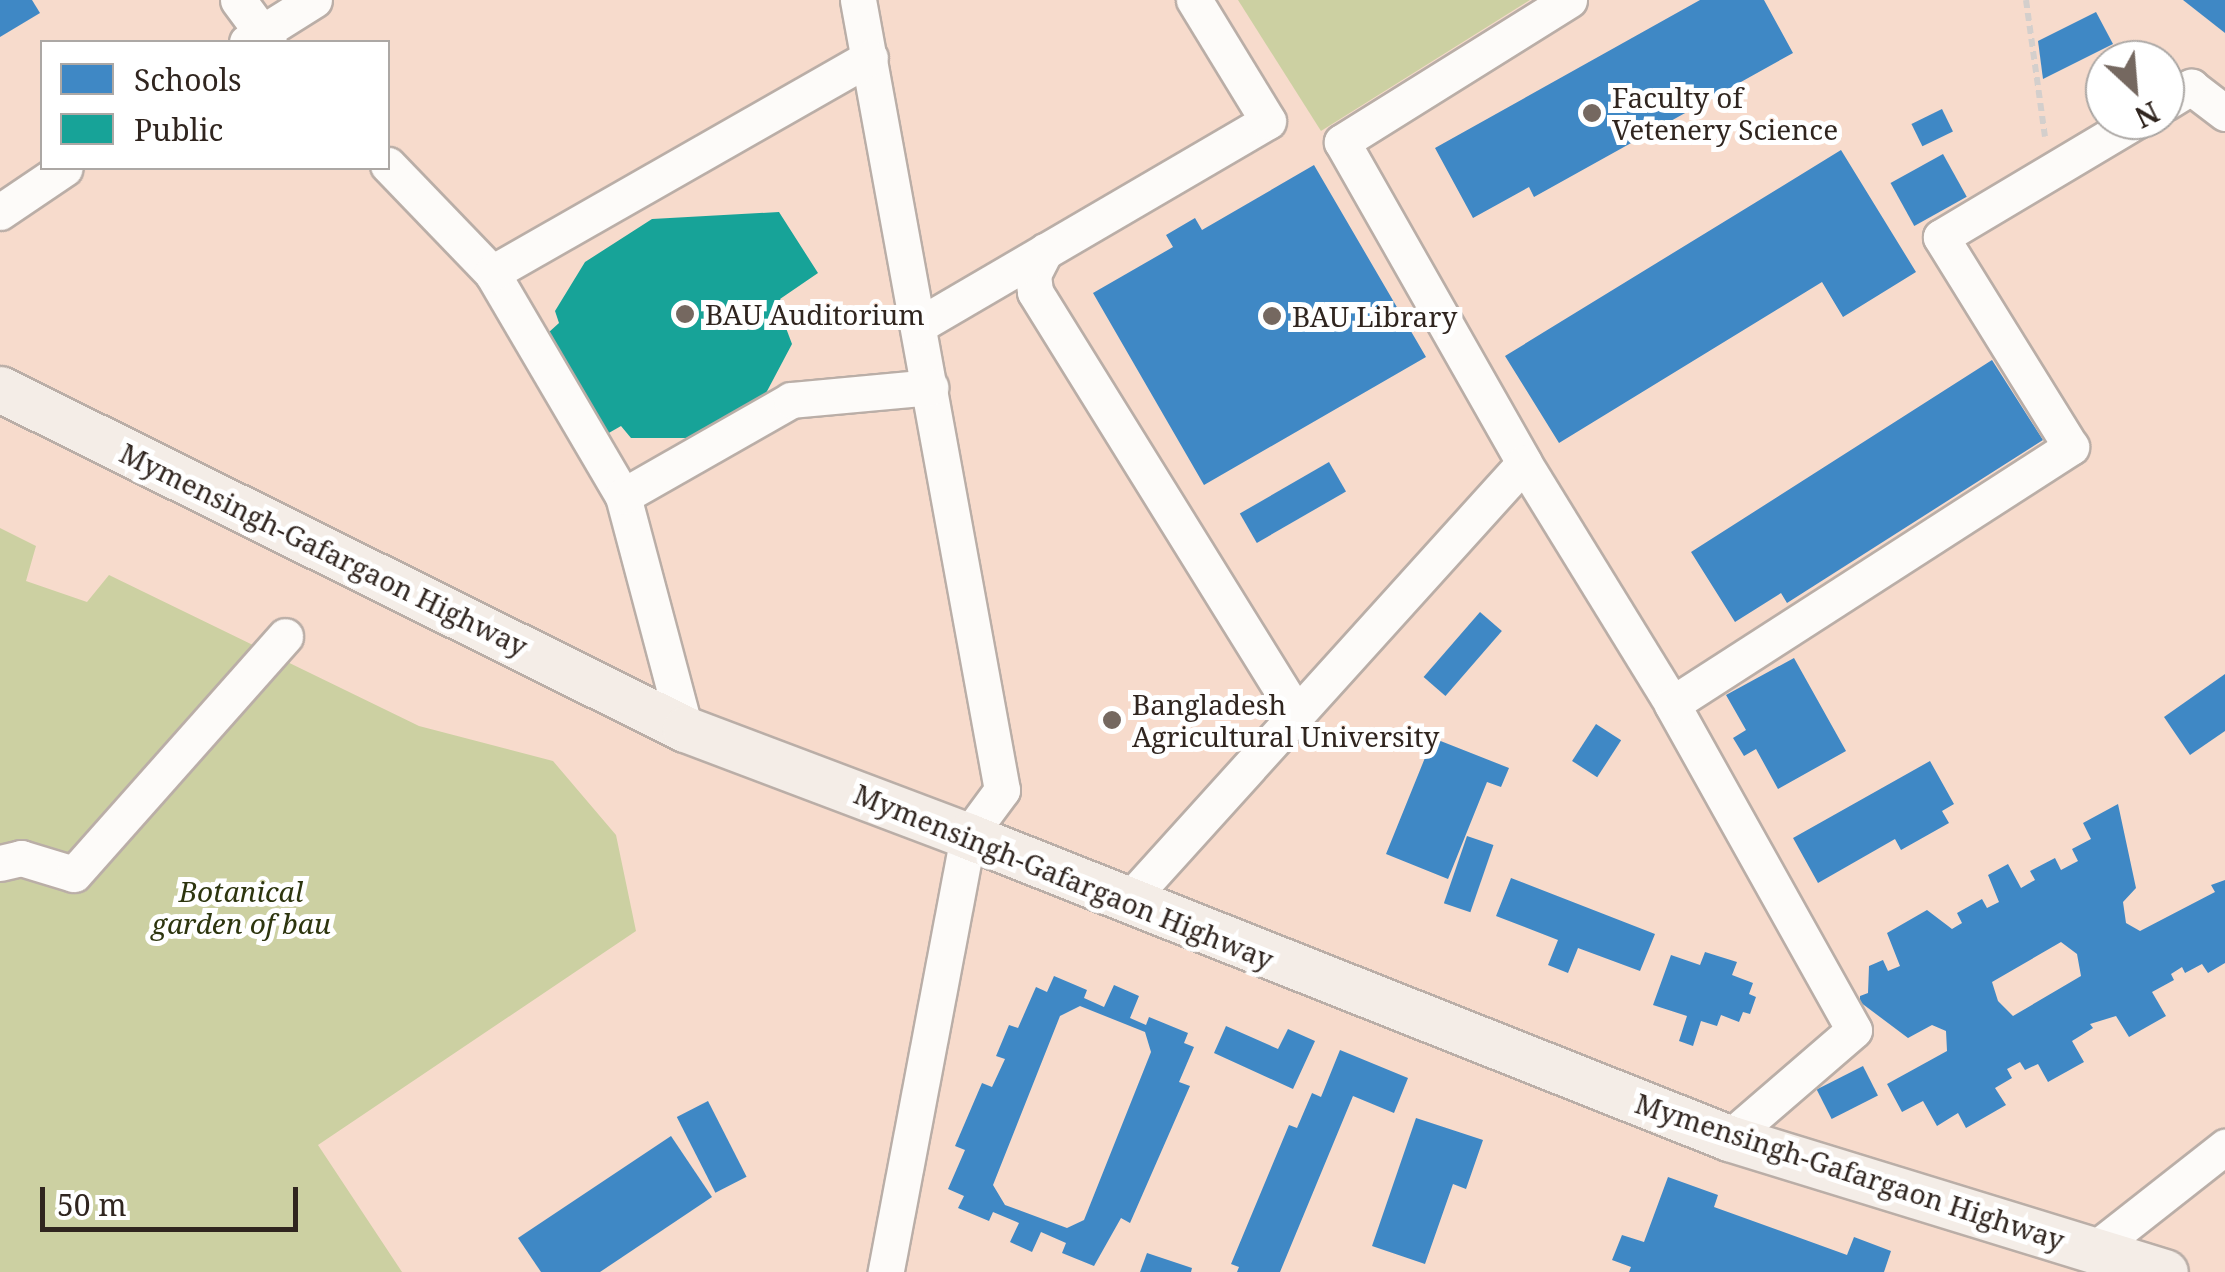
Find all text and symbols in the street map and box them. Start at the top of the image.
legend [40,40,390,170]
north arrow [2085,40,2185,140]
text: Schools [134,59,242,100]
place label: Faculty of Vetenery Science [1612,80,1838,146]
text: N [2129,93,2166,137]
marker: Faculty of Vetenery Science [1581,102,1603,124]
text: Public [134,109,223,150]
place label: BAU Auditorium [705,297,925,331]
place label: BAU Library [1292,299,1457,333]
marker: BAU Auditorium [674,303,696,325]
marker: BAU Library [1261,305,1283,327]
street label: Mymensingh-Gafargaon Highway [115,435,533,663]
place label: Bangladesh Agricultural University [1132,687,1439,753]
marker: Bangladesh Agricultural University [1101,709,1123,731]
street label: Mymensingh-Gafargaon Highway [849,776,1279,976]
park label: Botanical garden of bau [151,874,331,940]
street label: Mymensingh-Gafargaon Highway [1631,1086,2069,1256]
scale bar [45,1167,302,1229]
text: 50 m [57,1184,127,1225]

